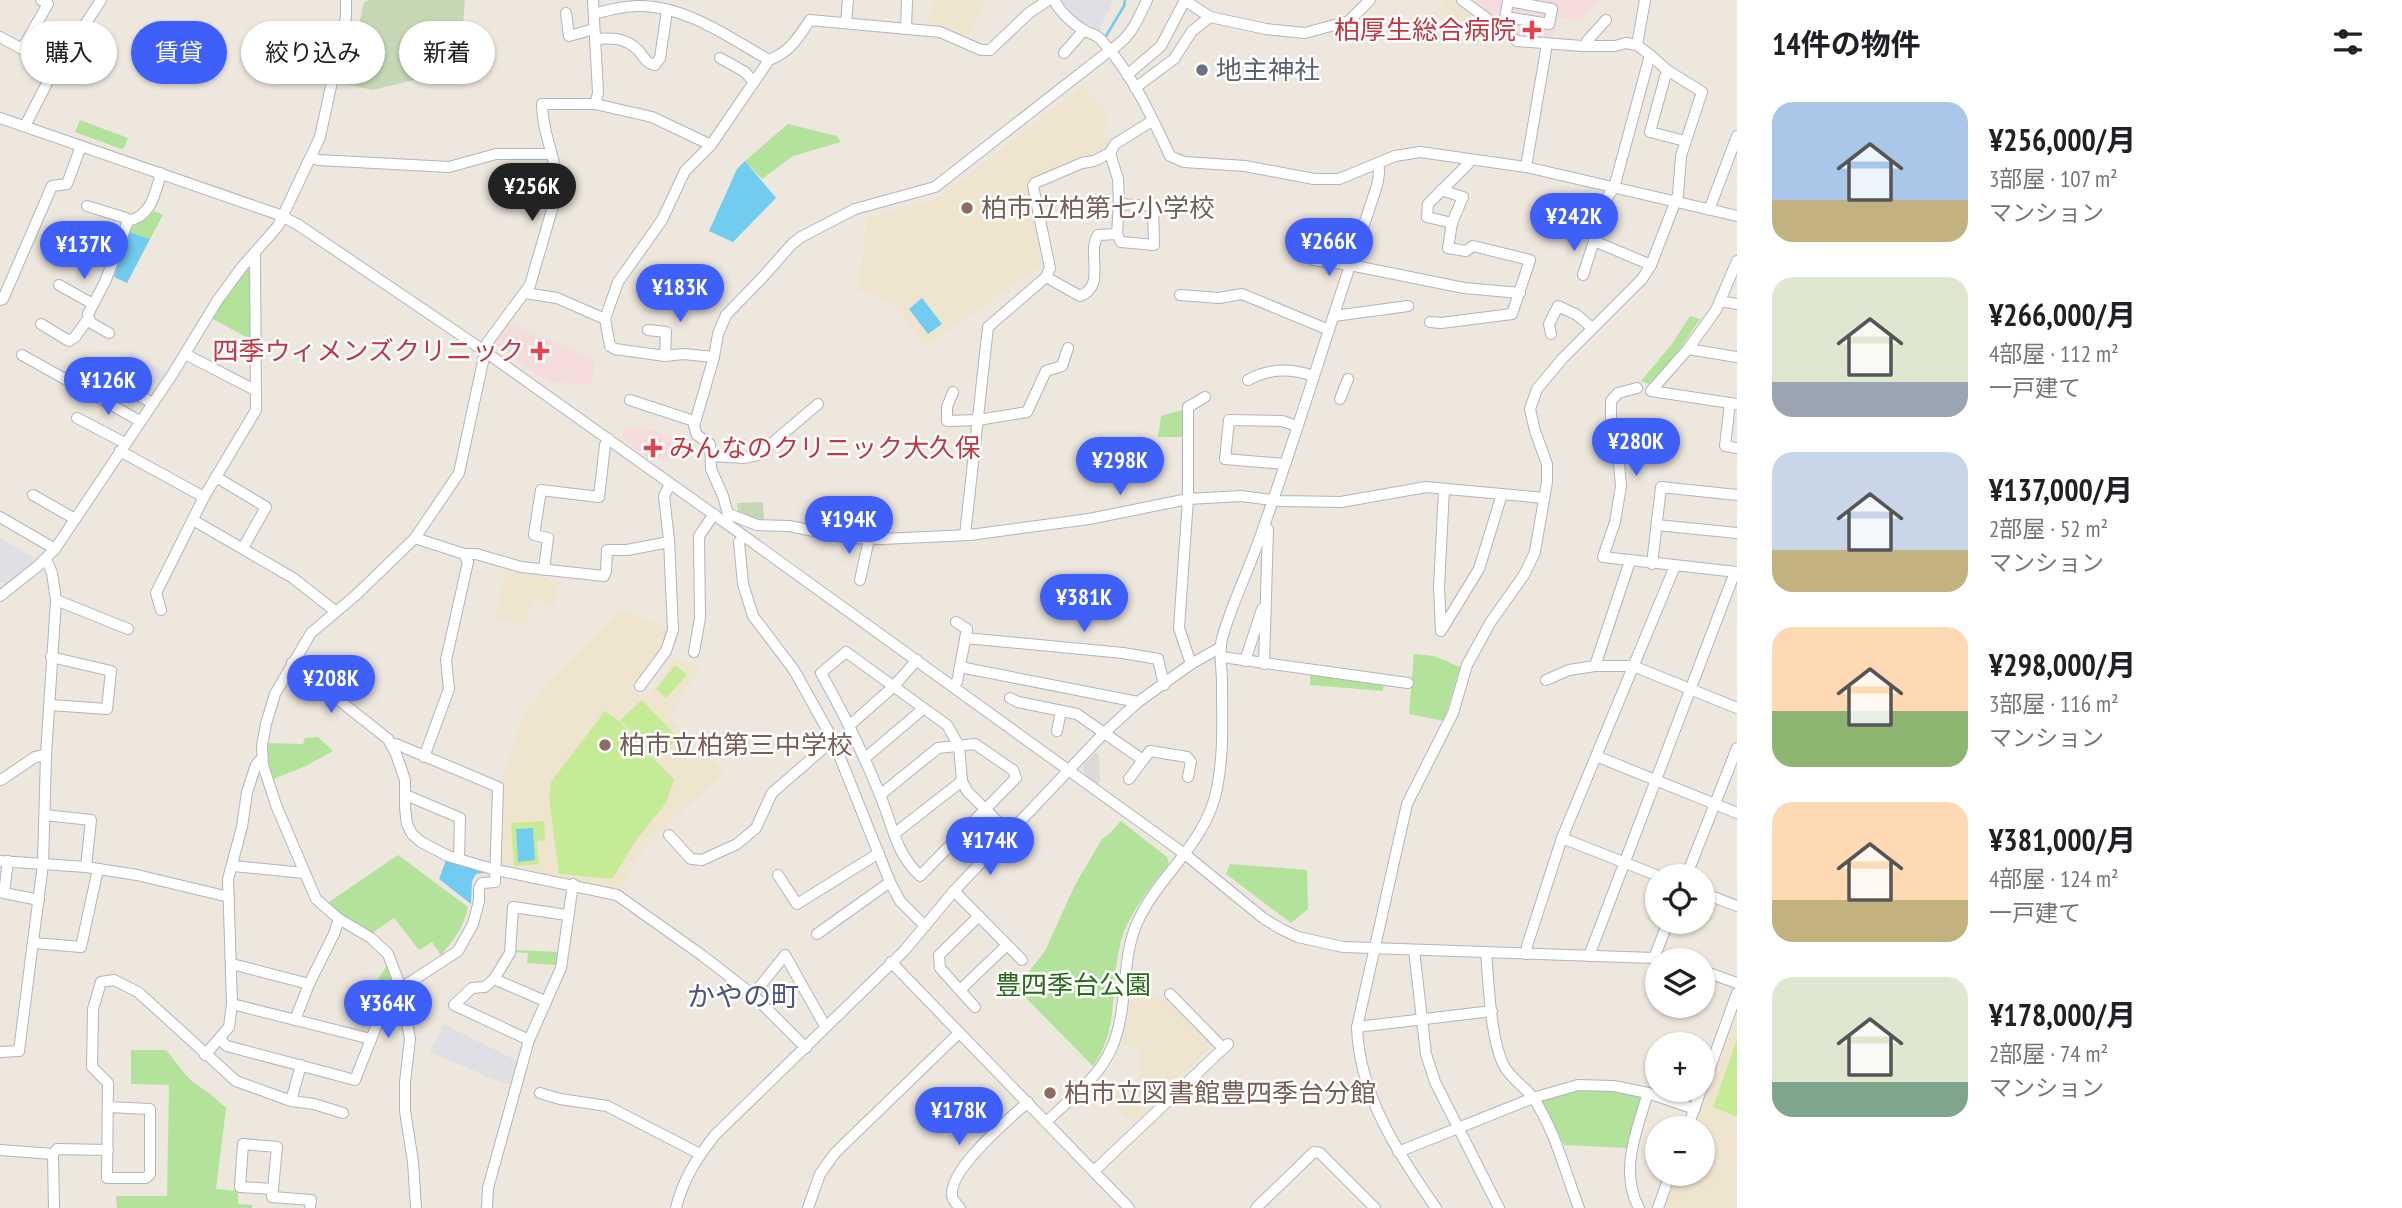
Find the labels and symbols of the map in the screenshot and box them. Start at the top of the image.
place label: 柏厚生総合病院 [1334,13,1516,46]
marker: 柏厚生総合病院 [1522,20,1542,40]
place label: 地主神社 [1216,53,1320,86]
marker: 地主神社 [1194,62,1210,78]
pin: ¥256K [483,164,581,223]
place label: 柏市立柏第七小学校 [981,191,1215,224]
pin: ¥242K [1525,194,1623,253]
marker: 柏市立柏第七小学校 [959,200,975,216]
pin: ¥266K [1280,218,1378,278]
pin: ¥137K [35,222,133,281]
pin: ¥183K [631,264,729,324]
place label: 四季ウィメンズクリニック [213,334,524,367]
marker: 四季ウィメンズクリニック [530,341,550,361]
pin: ¥126K [59,358,157,417]
pin: ¥280K [1587,419,1685,478]
place label: みんなのクリニック大久保 [669,431,981,464]
marker: みんなのクリニック大久保 [643,438,663,458]
pin: ¥298K [1071,438,1169,497]
pin: ¥194K [800,496,898,556]
pin: ¥381K [1035,574,1133,634]
pin: ¥208K [282,656,380,715]
place label: 柏市立柏第三中学校 [619,728,853,761]
marker: 柏市立柏第三中学校 [597,737,613,753]
pin: ¥174K [941,818,1039,877]
park label: 豊四季台公園 [995,968,1151,1001]
district label: かやの町 [687,977,799,1014]
pin: ¥364K [339,981,437,1040]
place label: 柏市立図書館豊四季台分館 [1064,1076,1376,1109]
marker: 柏市立図書館豊四季台分館 [1042,1085,1058,1101]
pin: ¥178K [910,1088,1008,1147]

